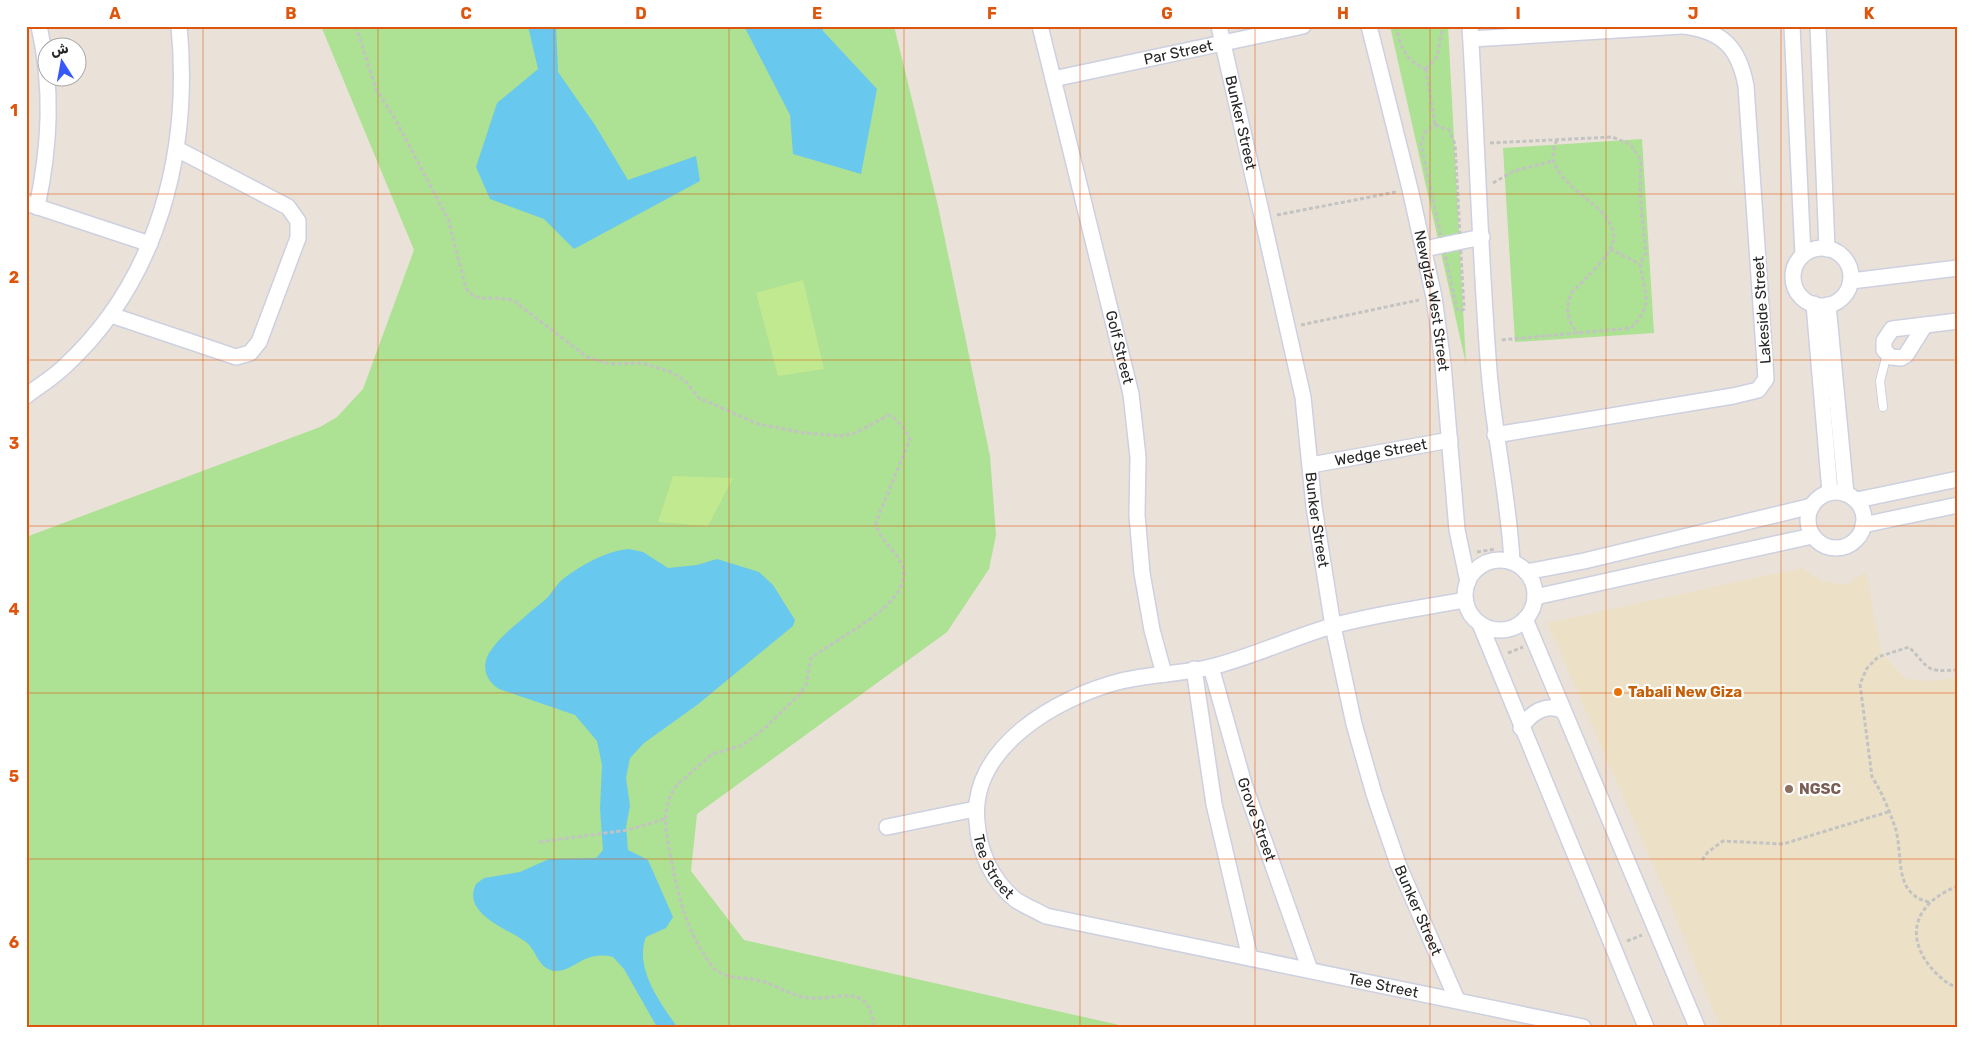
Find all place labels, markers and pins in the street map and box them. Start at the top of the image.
place label: Tabali New Giza [1628,683,1742,701]
marker: Tabali New Giza [1612,686,1624,698]
place label: NGSC [1799,780,1842,798]
marker: NGSC [1783,783,1795,795]

